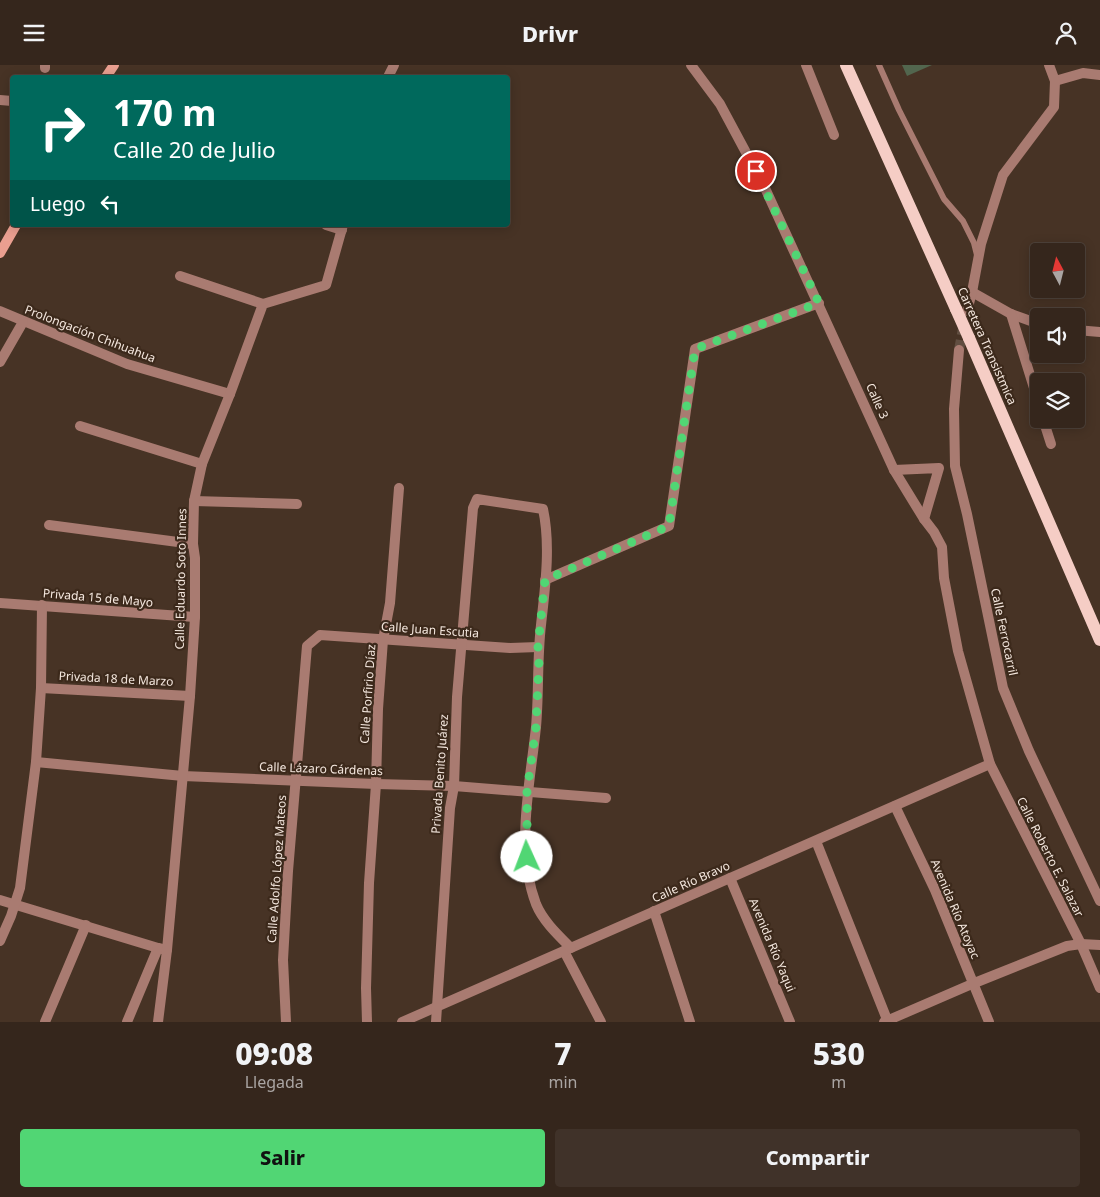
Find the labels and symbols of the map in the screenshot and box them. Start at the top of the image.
pin [735,150,777,192]
north arrow [1030,243,1085,297]
street label: Carretera Transistmica [954,284,1021,407]
street label: Prolongación Chihuahua [22,301,158,366]
street label: Calle 3 [862,380,893,421]
street label: Calle Eduardo Soto Innes [171,508,190,650]
street label: Privada 15 de Mayo [42,584,154,611]
street label: Calle Ferrocarril [987,587,1022,677]
street label: Calle Juan Escutia [380,618,480,641]
street label: Calle Porfirio Díaz [356,643,379,744]
street label: Privada 18 de Marzo [58,667,174,690]
street label: Privada Benito Juárez [427,713,452,834]
street label: Calle Lázaro Cárdenas [259,758,384,779]
street label: Calle Adolfo López Mateos [263,794,290,944]
street label: Calle Roberto E. Salazar [1013,794,1088,920]
position arrow [500,830,552,882]
street label: Avenida Río Atoyac [927,856,984,962]
street label: Calle Río Bravo [649,857,733,906]
street label: Avenida Río Yaqui [745,895,800,994]

